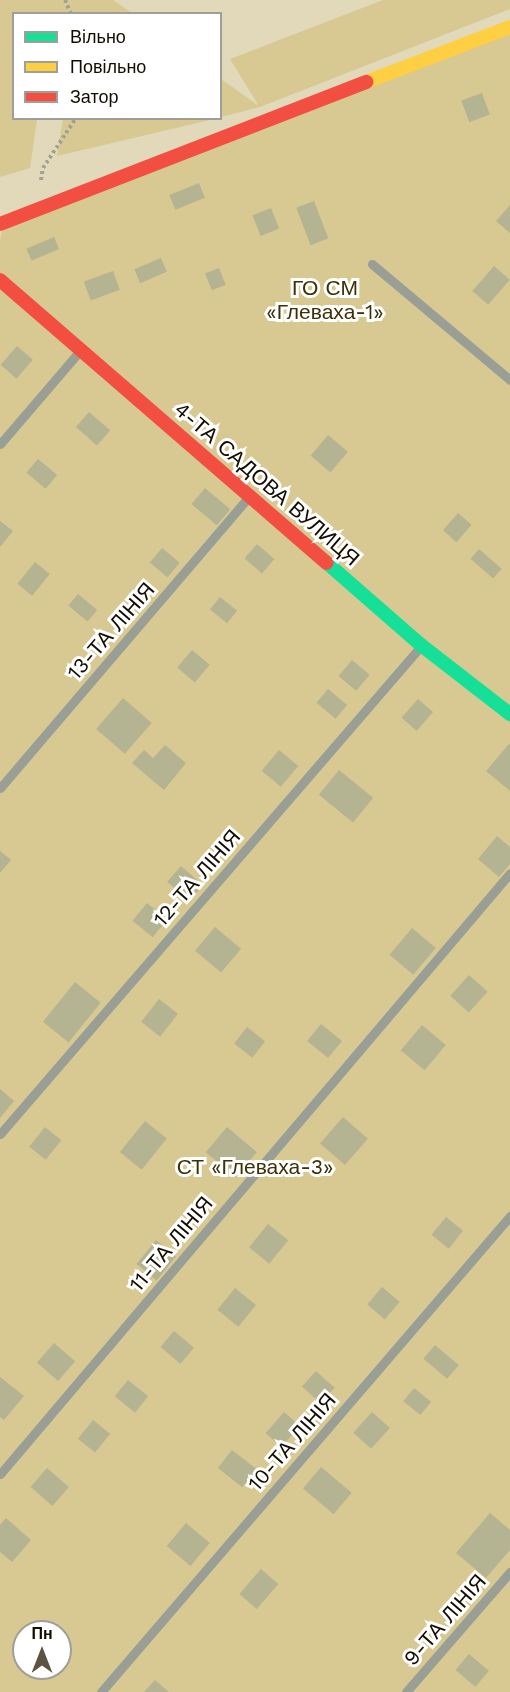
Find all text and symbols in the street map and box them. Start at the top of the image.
legend [12,12,222,120]
text: Вільно [70,26,126,47]
text: Повільно [70,56,146,77]
text: Затор [70,86,119,107]
park label: ГО СМ «Глеваха-1» [266,275,384,325]
street label: 4-ТА САДОВА ВУЛИЦЯ [169,397,365,571]
street label: 13-ТА ЛІНІЯ [62,577,160,685]
street label: 12-ТА ЛІНІЯ [148,825,246,931]
park label: СТ «Глеваха-3» [177,1154,333,1180]
street label: 11-ТА ЛІНІЯ [124,1191,218,1297]
street label: 10-ТА ЛІНІЯ [243,1388,341,1496]
street label: 9-ТА ЛІНІЯ [399,1569,491,1671]
north arrow [12,1620,72,1680]
text: Пн [31,1624,53,1643]

